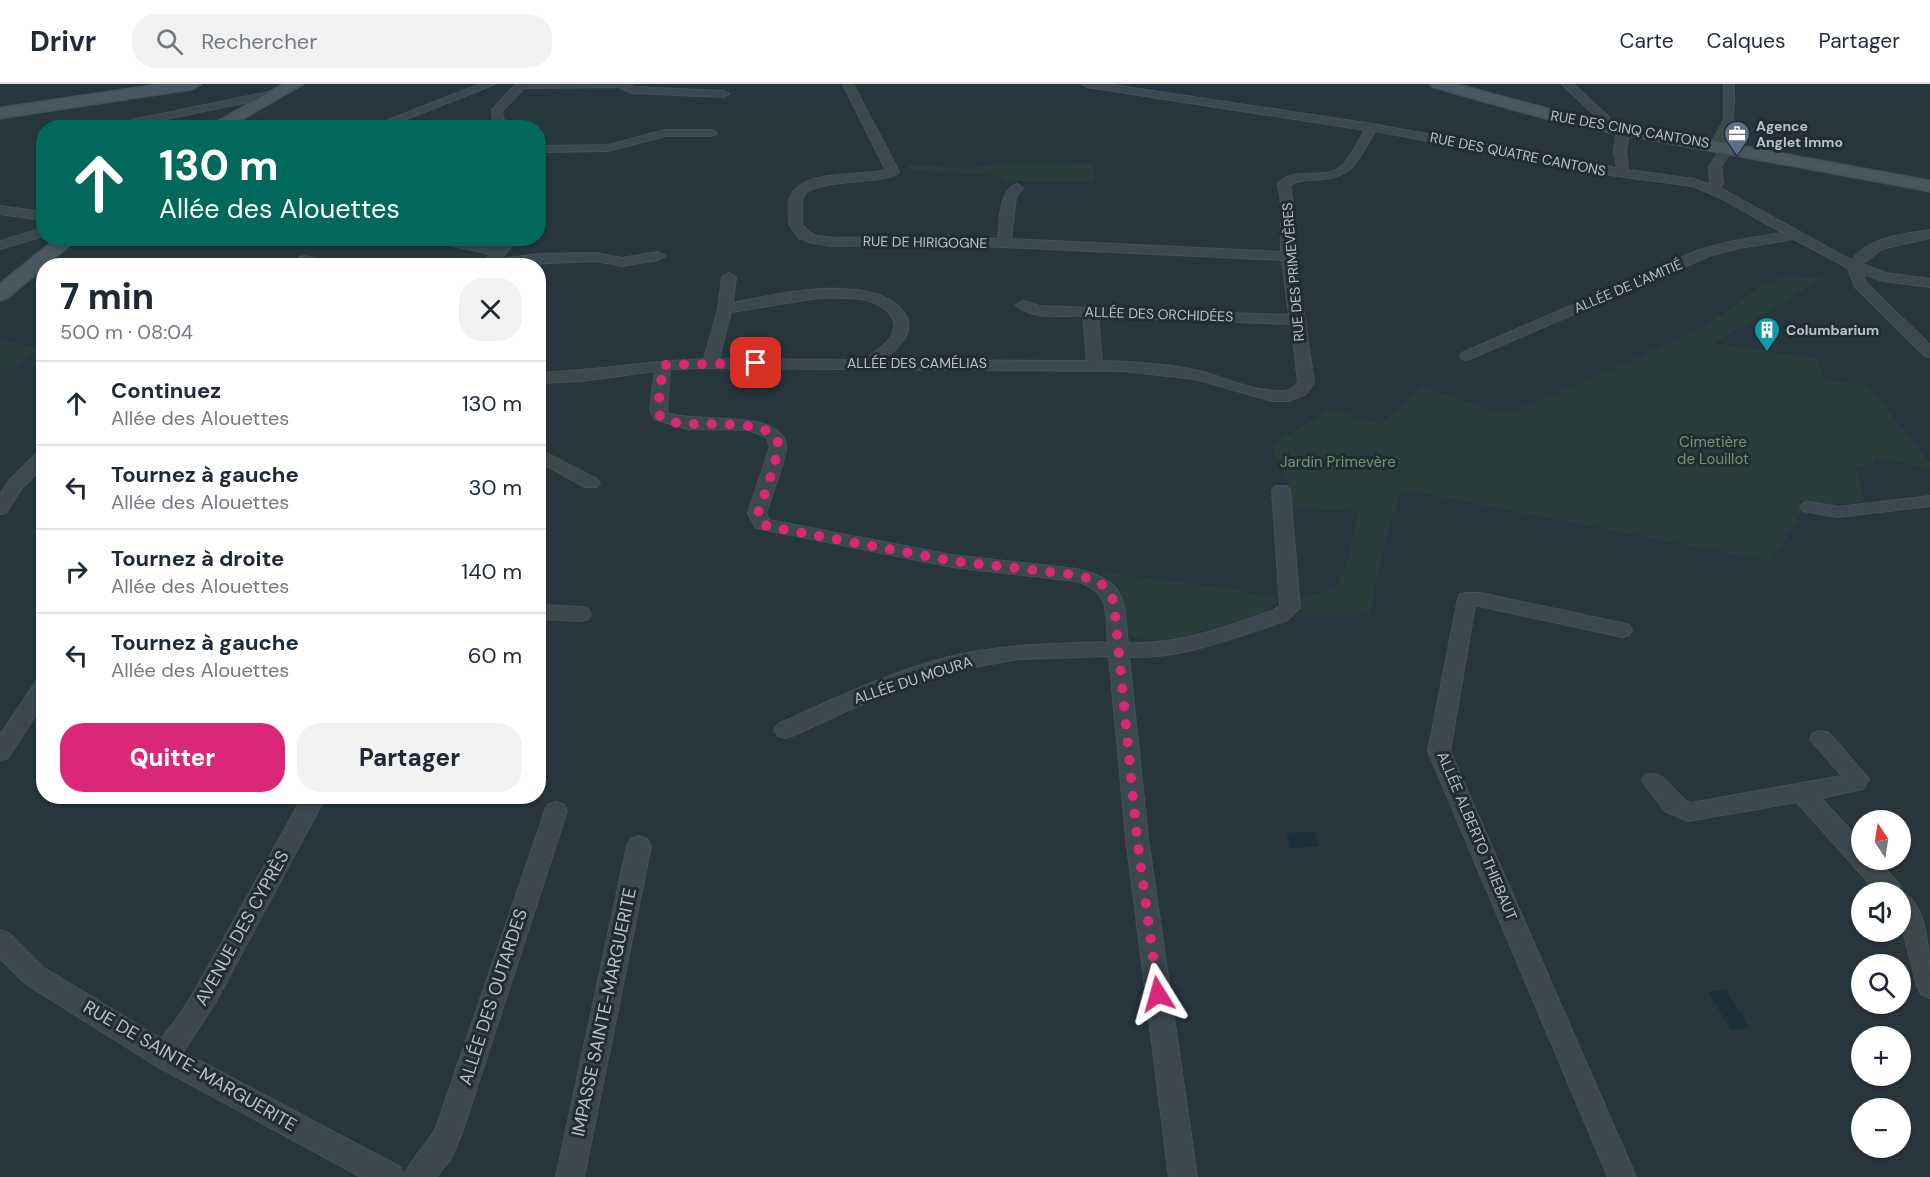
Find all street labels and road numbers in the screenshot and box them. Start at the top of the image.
street label: RUE DES CINQ CANTONS [1549,106,1711,152]
street label: RUE DES QUATRE CANTONS [1429,128,1607,180]
street label: RUE DES PRIMEVÈRES [1278,202,1308,342]
street label: RUE DE HIRIGOGNE [863,232,987,252]
street label: ALLÉE DE L'AMITIÉ [1571,255,1685,317]
street label: ALLÉE DES ORCHIDÉES [1084,302,1234,326]
street label: ALLÉE DES CAMÉLIAS [847,354,987,372]
street label: ALLÉE DU MOURA [851,651,975,709]
street label: ALLÉE ALBERTO THIEBAUT [1432,748,1522,924]
street label: AVENUE DES CYPRÈS [189,846,295,1010]
street label: IMPASSE SAINTE-MARGUERITE [566,885,642,1139]
street label: ALLÉE DES OUTARDES [453,906,533,1088]
street label: RUE DE SAINTE-MARGUERITE [79,995,301,1137]

